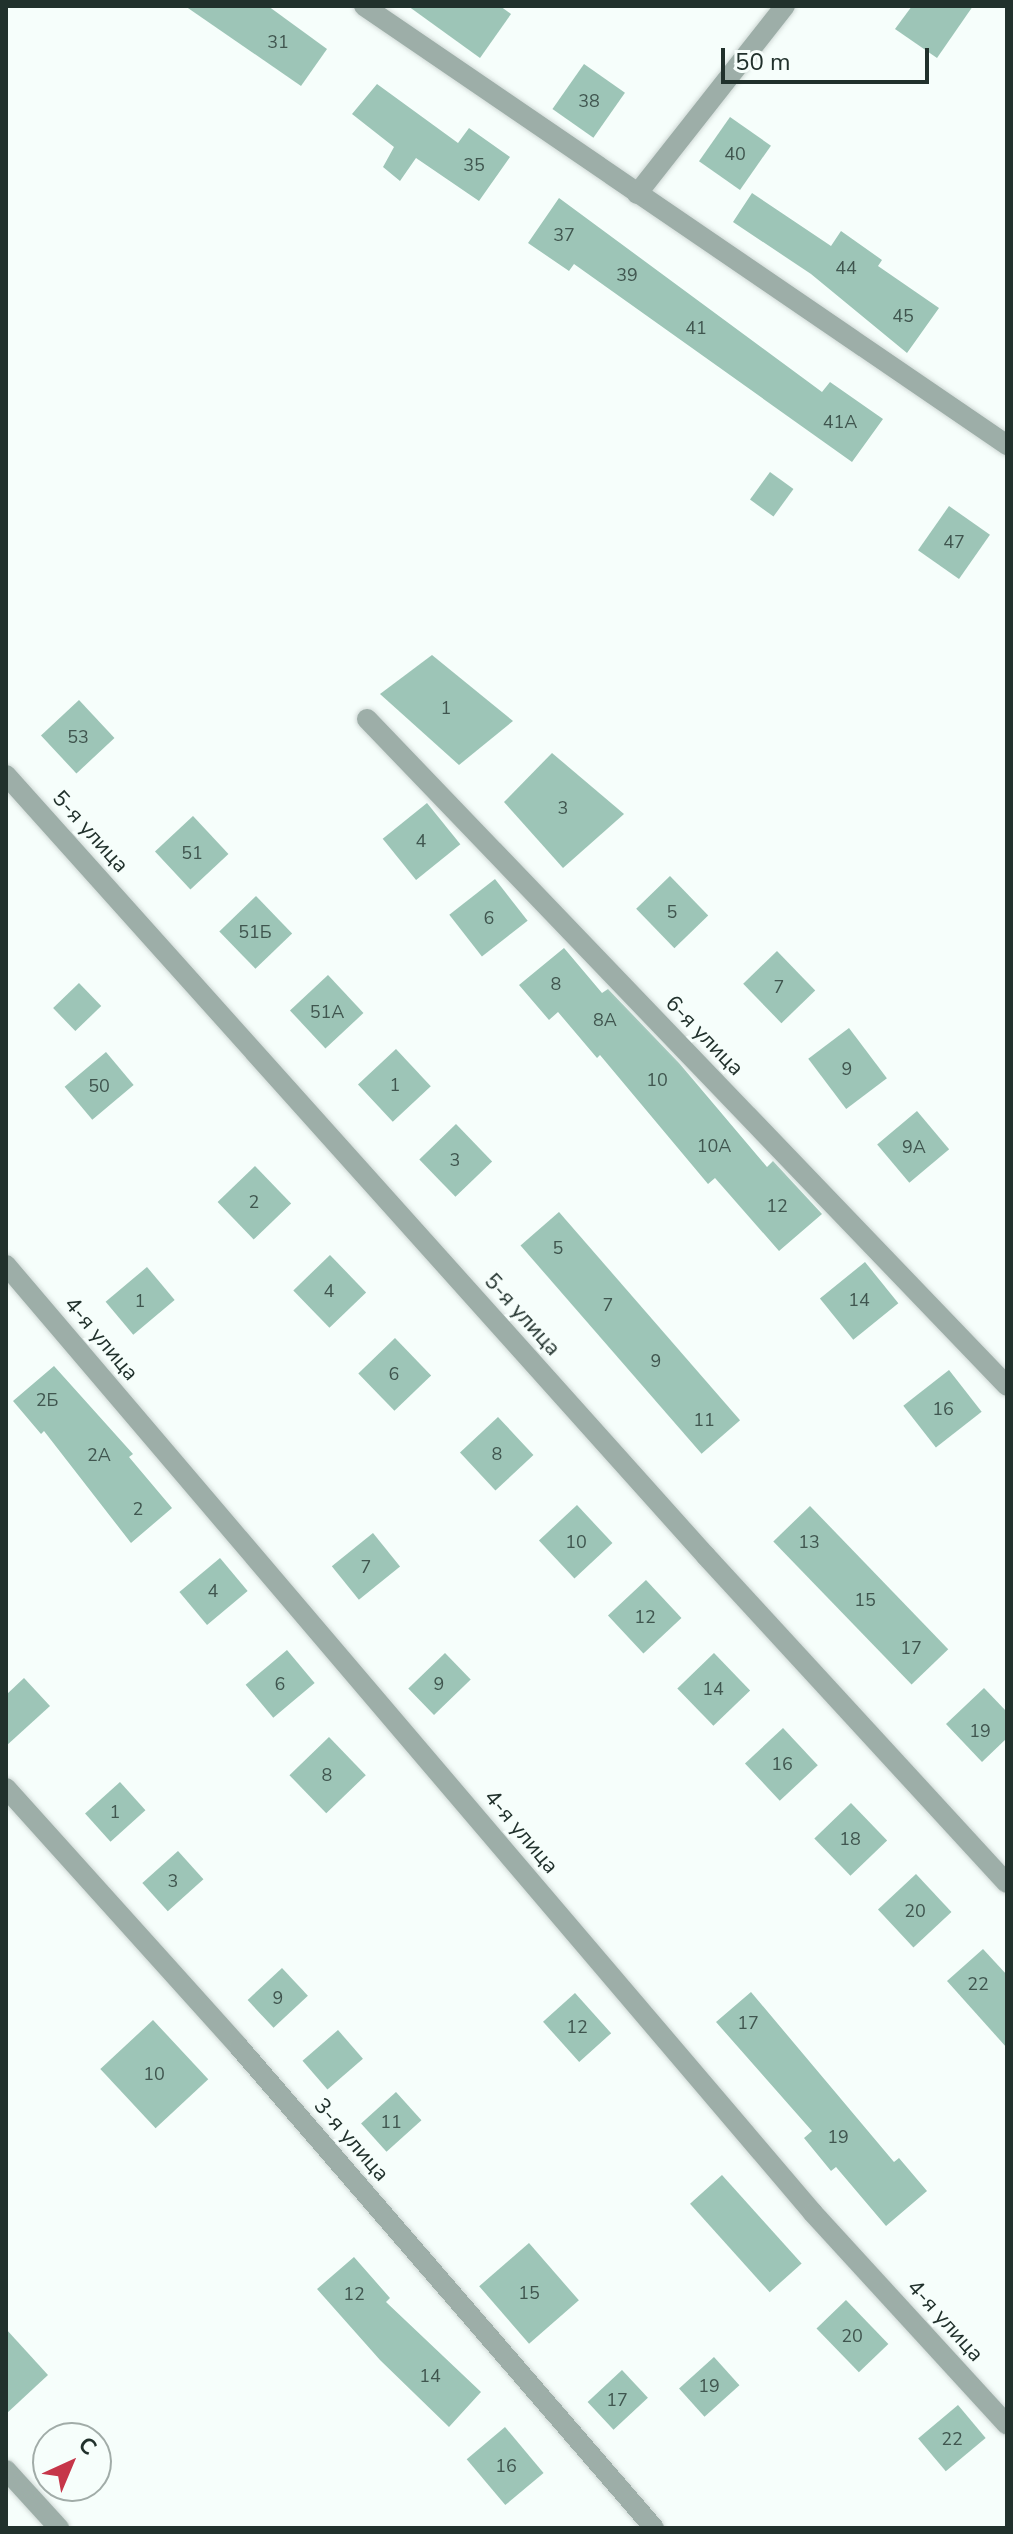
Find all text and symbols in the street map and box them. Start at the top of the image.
house number: 31 [267,31,289,53]
scale bar [725,32,933,82]
text: 50 m [735,46,791,78]
house number: 38 [578,90,600,112]
house number: 40 [724,143,746,165]
house number: 35 [463,154,485,176]
house number: 37 [553,224,575,246]
house number: 44 [835,257,857,279]
house number: 39 [616,264,638,286]
house number: 45 [892,305,914,327]
house number: 41 [685,317,707,339]
house number: 41А [823,411,857,433]
house number: 47 [943,531,965,553]
house number: 1 [441,697,451,719]
house number: 53 [67,726,89,748]
street label: 5-я улица [46,785,134,879]
house number: 3 [558,797,568,819]
house number: 4 [416,830,426,852]
house number: 51 [181,842,203,864]
house number: 5 [667,901,677,923]
house number: 6 [484,907,494,929]
house number: 51Б [238,921,272,943]
house number: 8 [551,973,561,995]
house number: 7 [774,976,784,998]
street label: 6-я улица [659,990,749,1082]
house number: 51А [310,1001,344,1023]
house number: 8А [593,1009,617,1031]
house number: 9 [842,1058,852,1080]
house number: 10 [646,1069,668,1091]
house number: 1 [390,1074,400,1096]
house number: 50 [88,1075,110,1097]
house number: 10А [697,1135,731,1157]
house number: 9А [902,1136,926,1158]
house number: 3 [450,1149,460,1171]
house number: 2 [249,1191,259,1213]
house number: 12 [766,1195,788,1217]
house number: 5 [553,1237,563,1259]
street label: 5-я улица [478,1268,566,1362]
house number: 4 [324,1280,334,1302]
house number: 14 [848,1289,870,1311]
house number: 1 [135,1290,145,1312]
street label: 4-я улица [58,1292,144,1386]
house number: 7 [603,1294,613,1316]
house number: 9 [651,1350,661,1372]
house number: 6 [389,1363,399,1385]
house number: 2Б [36,1389,58,1411]
house number: 16 [932,1398,954,1420]
house number: 11 [693,1409,715,1431]
house number: 8 [492,1443,502,1465]
house number: 2А [87,1444,111,1466]
house number: 2 [133,1498,143,1520]
house number: 10 [565,1531,587,1553]
house number: 13 [798,1531,820,1553]
house number: 7 [361,1556,371,1578]
house number: 4 [208,1580,218,1602]
house number: 15 [854,1589,876,1611]
house number: 12 [634,1606,656,1628]
house number: 17 [900,1637,922,1659]
house number: 6 [275,1673,285,1695]
house number: 9 [434,1673,444,1695]
house number: 14 [702,1678,724,1700]
house number: 19 [969,1720,991,1742]
house number: 16 [771,1753,793,1775]
house number: 8 [322,1764,332,1786]
street label: 4-я улица [478,1785,564,1879]
house number: 1 [110,1801,120,1823]
house number: 18 [839,1828,861,1850]
house number: 3 [168,1870,178,1892]
house number: 20 [904,1900,926,1922]
house number: 22 [967,1973,989,1995]
house number: 9 [273,1987,283,2009]
house number: 17 [737,2012,759,2034]
house number: 12 [566,2016,588,2038]
house number: 10 [143,2063,165,2085]
street label: 3-я улица [308,2093,394,2187]
house number: 11 [380,2111,402,2133]
house number: 19 [827,2126,849,2148]
street label: 4-я улица [901,2274,989,2368]
house number: 15 [518,2282,540,2304]
house number: 12 [343,2283,365,2305]
house number: 20 [841,2325,863,2347]
house number: 14 [419,2365,441,2387]
house number: 19 [698,2375,720,2397]
house number: 17 [606,2389,628,2411]
north arrow [32,2422,112,2502]
house number: 22 [941,2428,963,2450]
text: С [71,2430,103,2462]
house number: 16 [495,2455,517,2477]

